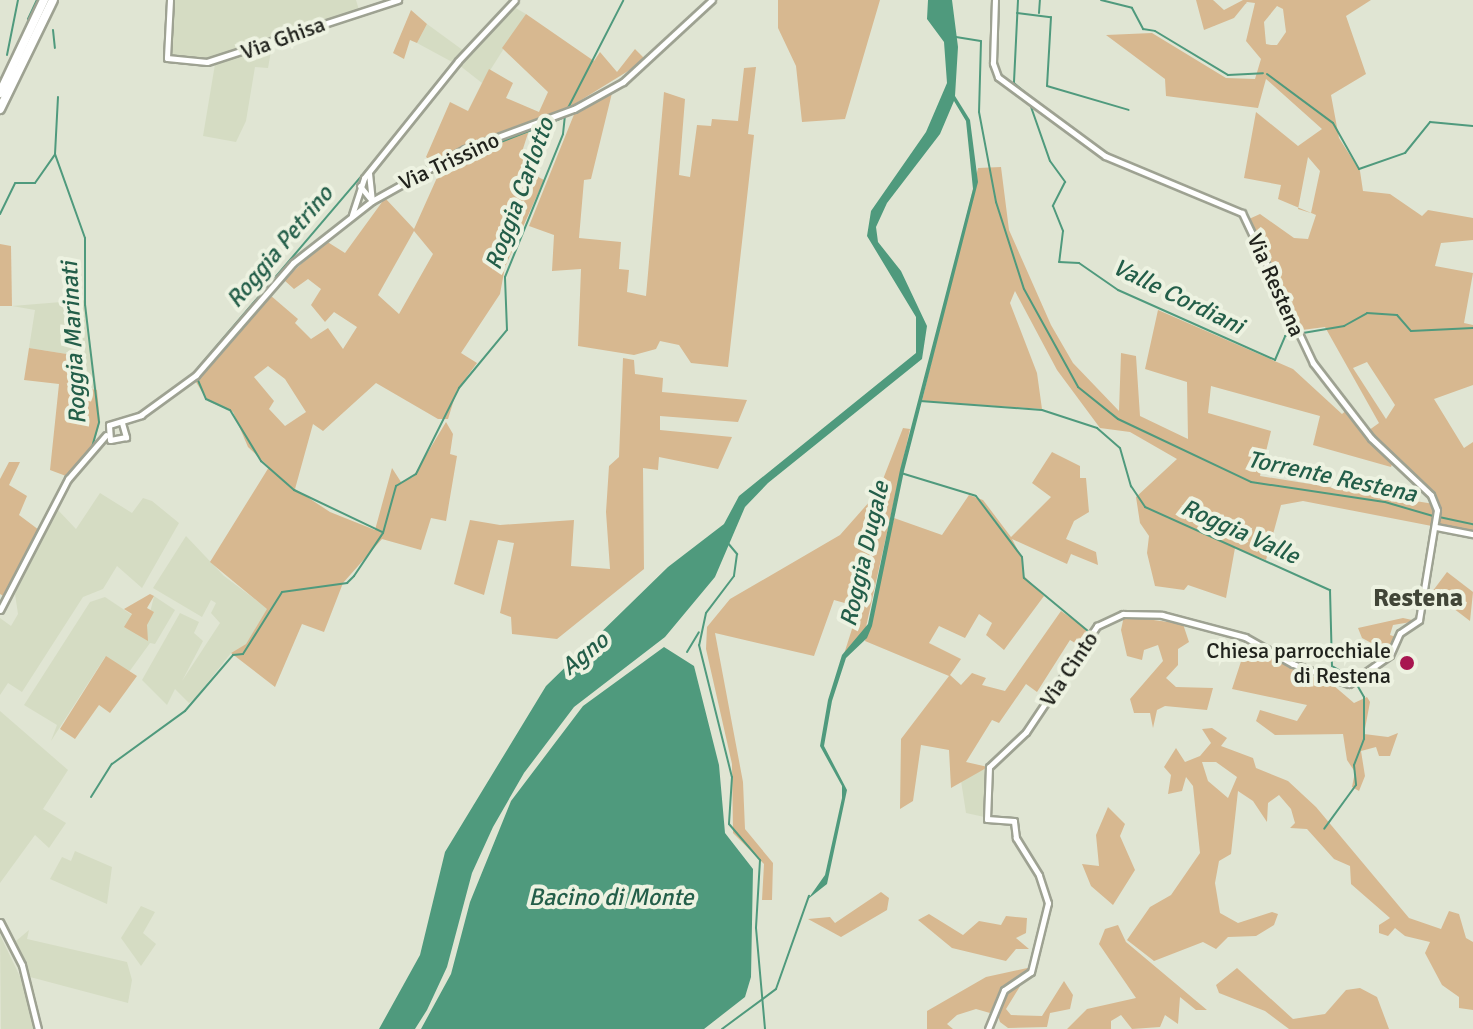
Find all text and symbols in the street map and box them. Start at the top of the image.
street label: Via Ghisa [237,11,329,65]
water label: Roggia Carlotto [479,114,561,274]
street label: Via Trissino [395,126,503,196]
water label: Roggia Petrino [221,180,339,314]
street label: Via Restena [1242,229,1310,341]
water label: Valle Cordiani [1108,253,1248,341]
water label: Roggia Marinati [55,261,93,425]
water label: Torrente Restena [1245,445,1419,509]
water label: Roggia Dugale [834,479,896,629]
water label: Roggia Valle [1176,493,1304,571]
district label: Restena [1373,583,1463,615]
water label: Agno [555,626,615,682]
street label: Via Cinto [1034,626,1104,712]
place label: Chiesa parrocchiale di Restena [1206,637,1391,688]
marker: Chiesa parrocchiale di Restena [1398,654,1416,672]
water label: Bacino di Monte [528,884,694,912]

